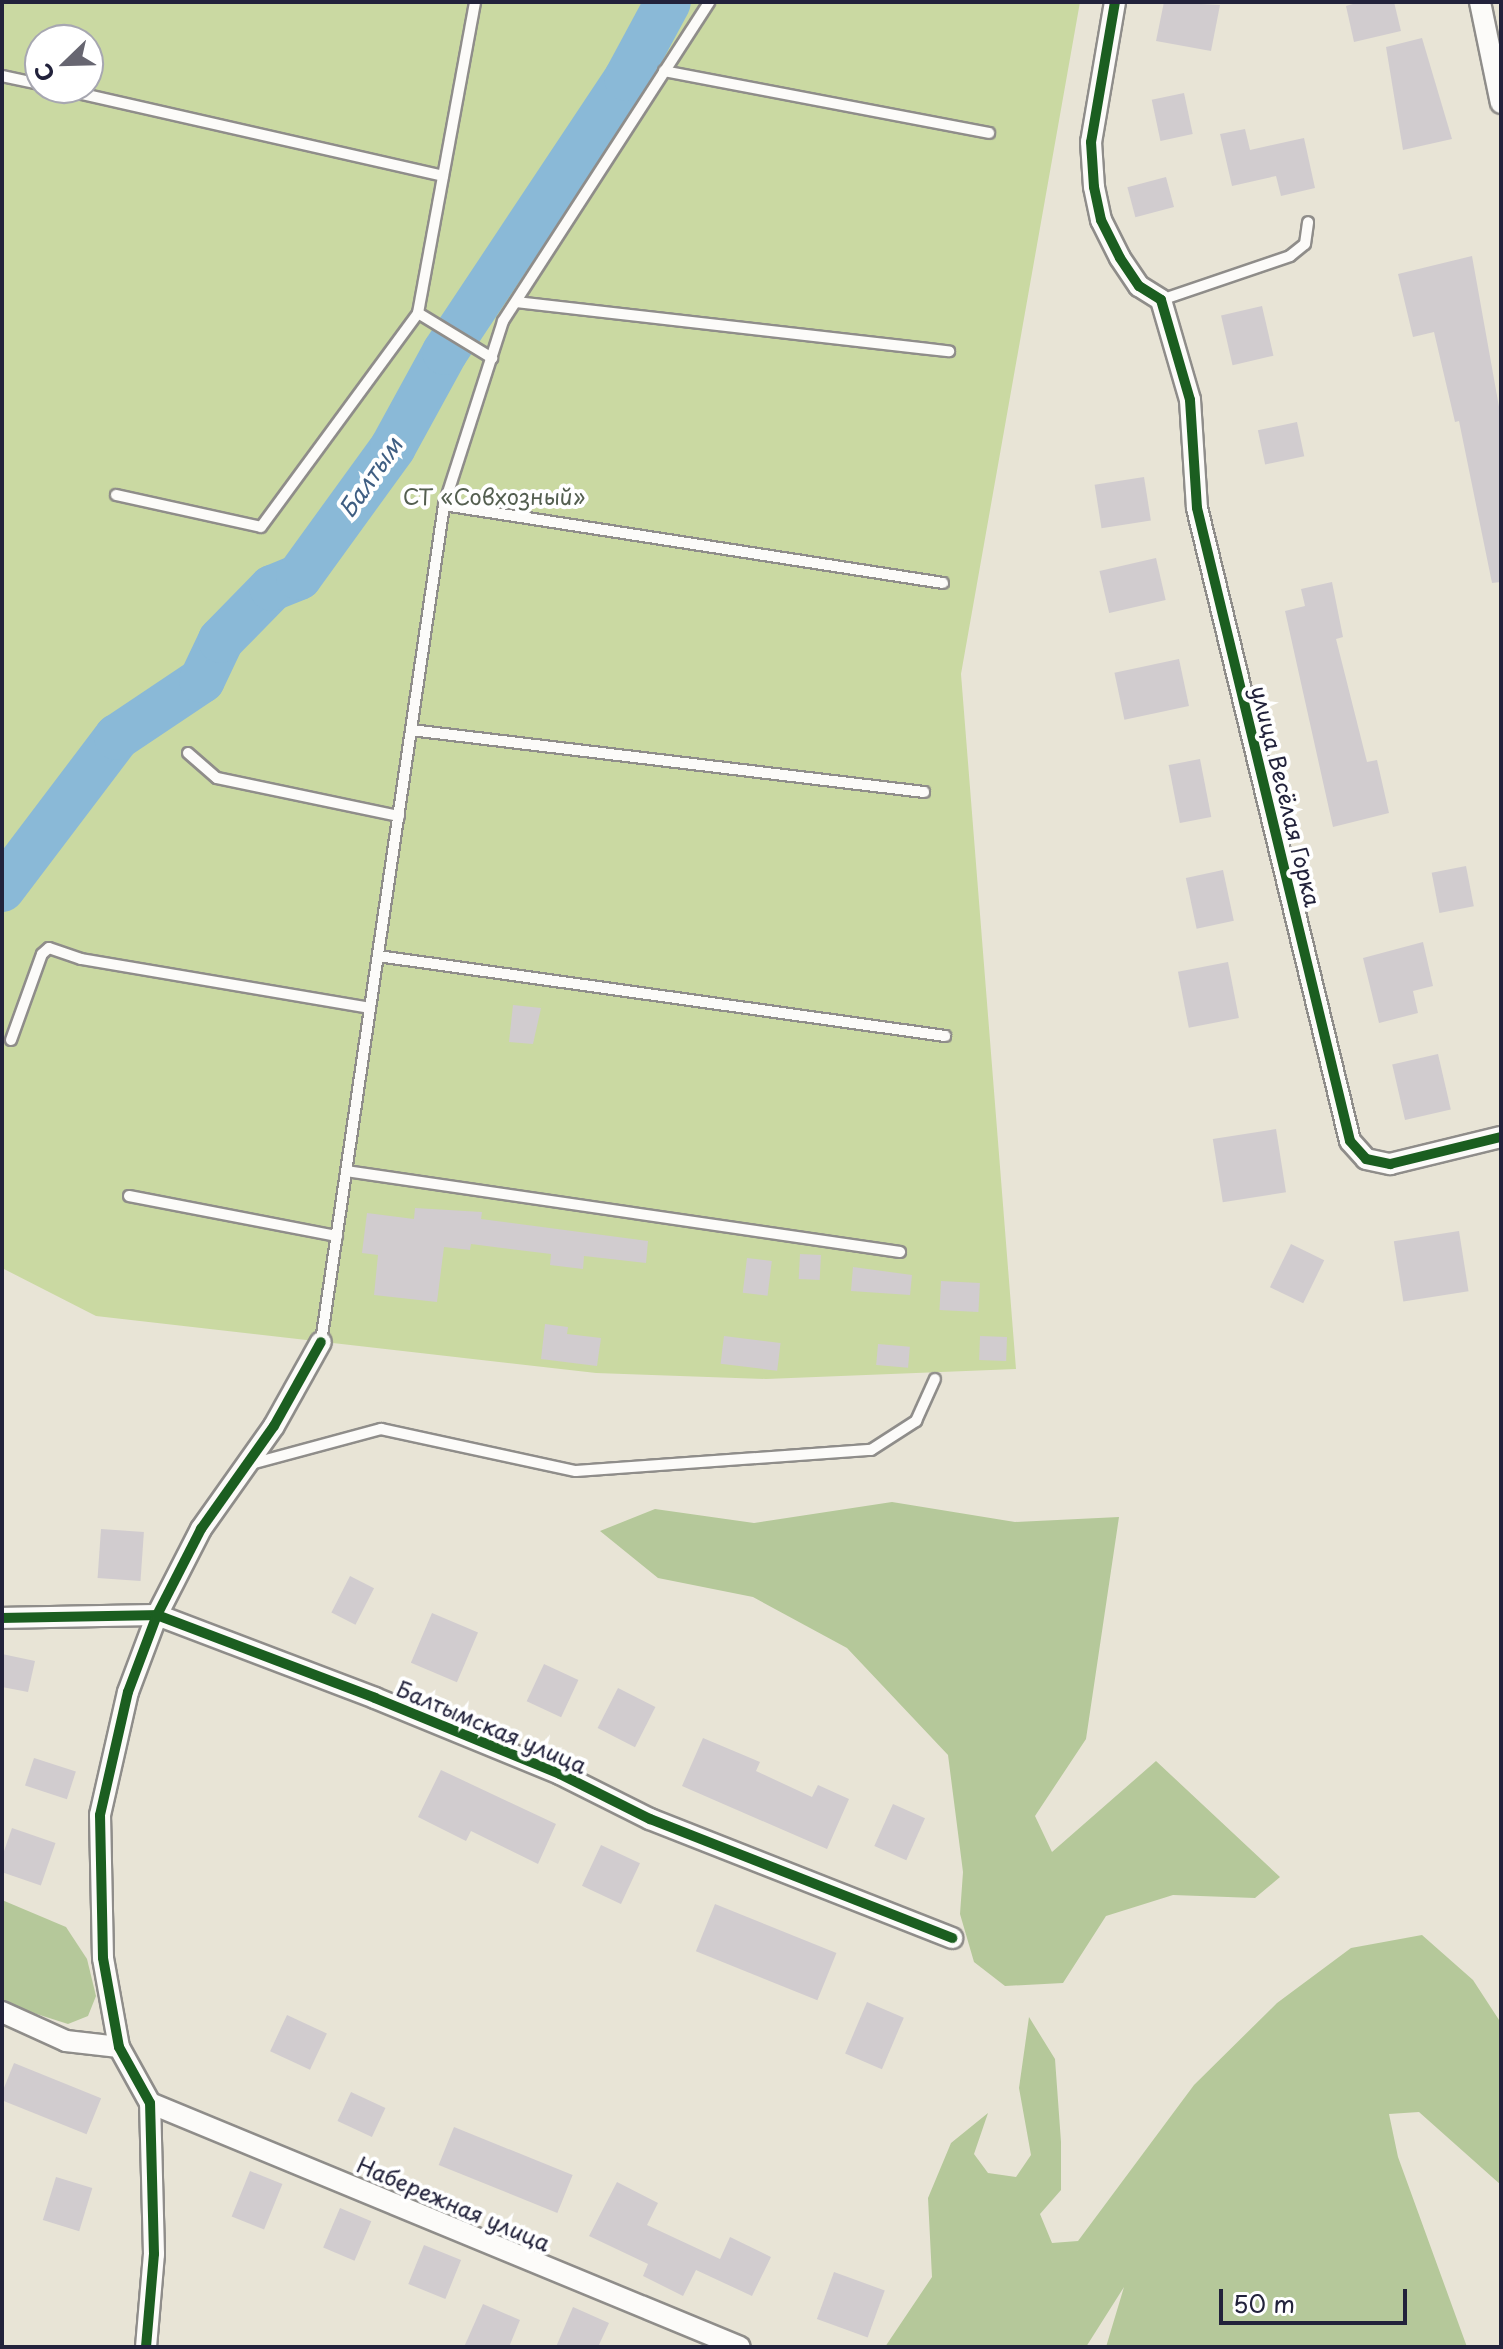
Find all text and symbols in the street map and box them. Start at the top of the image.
north arrow [24,24,104,104]
text: С [25,59,62,87]
water label: Балтым [332,431,408,523]
park label: СТ «Совхозный» [403,483,585,509]
street label: улица Весёлая Горка [1247,682,1327,910]
street label: Балтымская улица [393,1674,591,1778]
street label: Набережная улица [353,2150,555,2256]
scale bar [1223,2273,1411,2323]
text: 50 m [1233,2285,1295,2321]

